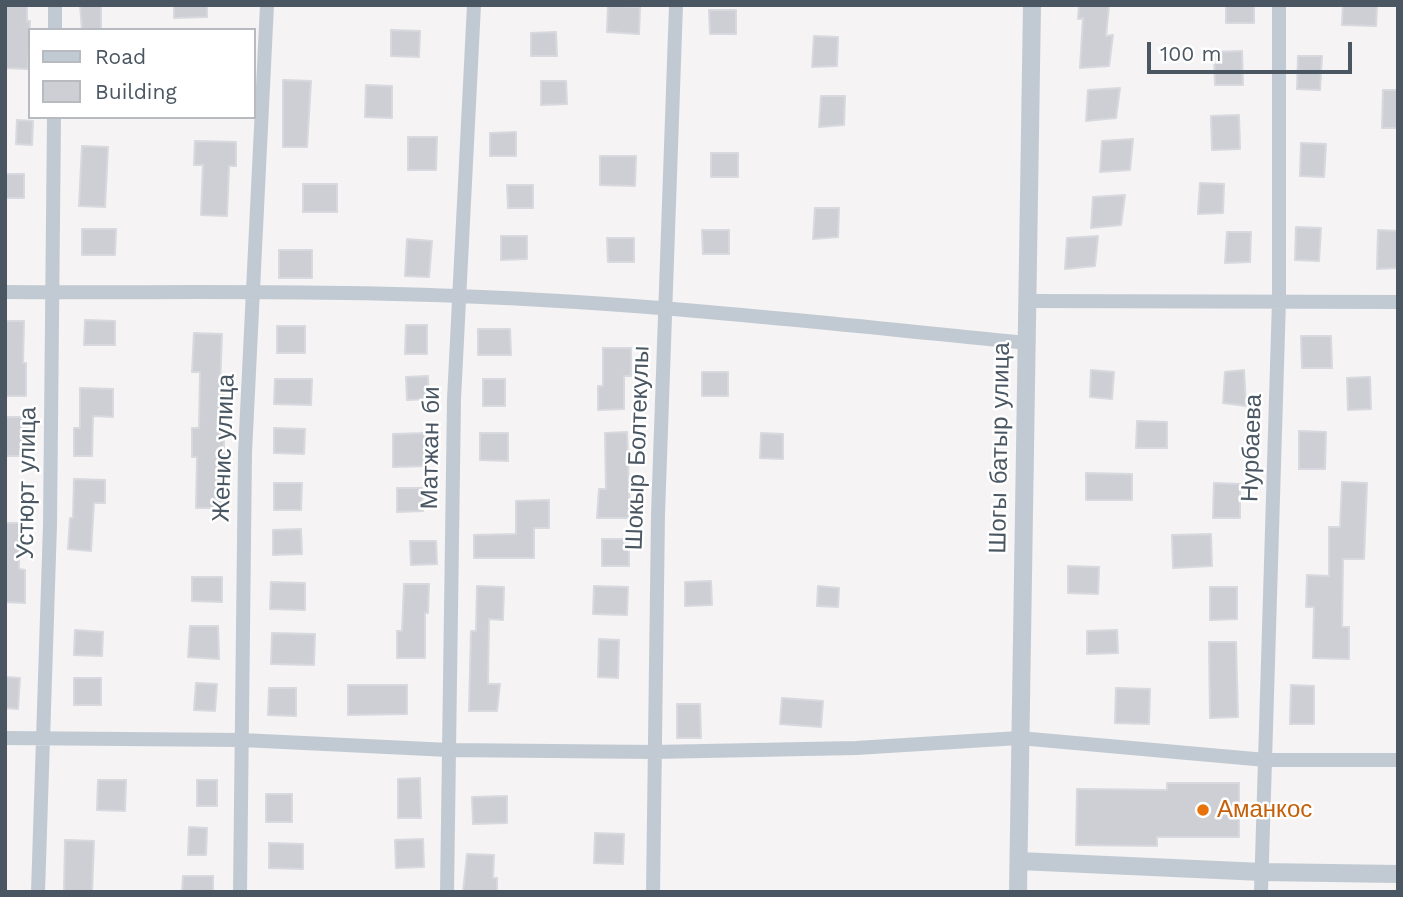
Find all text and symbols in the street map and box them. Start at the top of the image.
legend [28,28,256,119]
scale bar [1151,28,1356,72]
text: 100 m [1160,41,1222,66]
text: Road [95,44,146,69]
text: Building [95,79,177,104]
street label: Шогы батыр улица [984,342,1016,554]
street label: Шокыр Болтекулы [620,345,656,551]
street label: Женис улица [207,374,241,522]
street label: Матжан би [416,386,446,510]
street label: Нурбаева [1236,393,1268,503]
street label: Устюрт улица [11,406,43,560]
place label: Аманкос [1217,796,1312,824]
marker: Аманкос [1195,802,1211,818]

